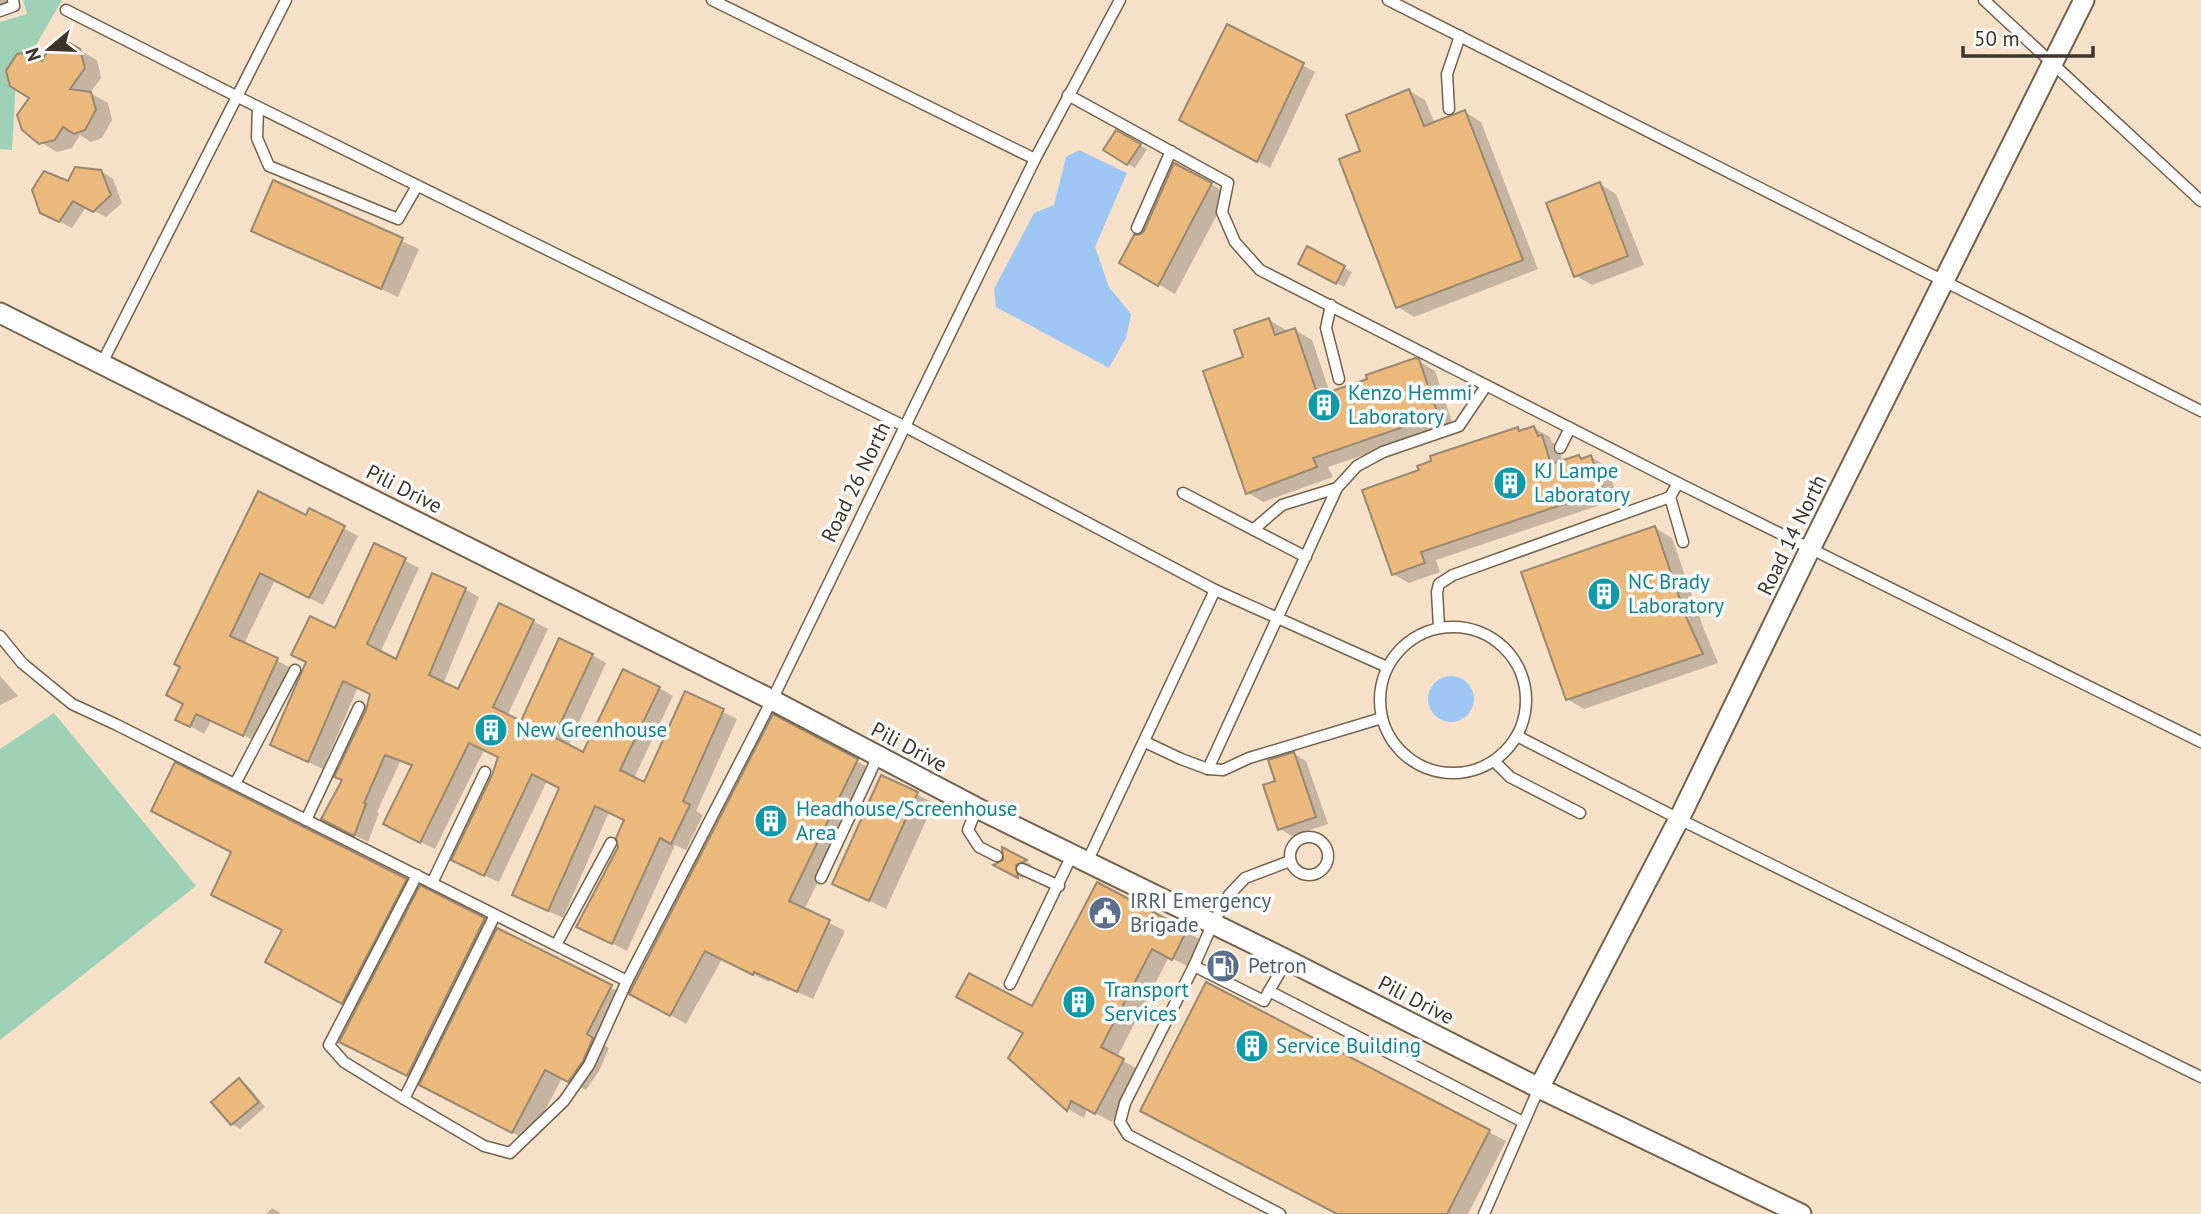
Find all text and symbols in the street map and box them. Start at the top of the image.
north arrow [14,14,84,84]
scale bar [1963,14,2092,58]
text: 50 m [1974,25,2020,52]
text: N [20,45,46,64]
place label: Kenzo Hemmi Laboratory [1348,379,1472,430]
building icon: Kenzo Hemmi Laboratory [1305,386,1343,424]
street label: Road 26 North [815,417,896,546]
place label: KJ Lampe Laboratory [1534,457,1630,508]
street label: Pili Drive [362,458,447,519]
building icon: KJ Lampe Laboratory [1491,464,1529,502]
street label: Road 14 North [1751,470,1832,599]
place label: NC Brady Laboratory [1628,568,1724,619]
building icon: NC Brady Laboratory [1585,575,1623,613]
building icon: New Greenhouse [472,711,510,749]
street label: Pili Drive [867,715,952,778]
place label: New Greenhouse [516,716,667,743]
place label: Headhouse/Screenhouse Area [796,795,1017,846]
building icon: Headhouse/Screenhouse Area [752,802,790,840]
place label: IRRI Emergency Brigade [1130,887,1272,938]
public building icon: IRRI Emergency Brigade [1086,894,1124,932]
fuel station icon: Petron [1204,947,1242,985]
place label: Petron [1248,952,1307,979]
street label: Pili Drive [1374,969,1459,1030]
place label: Transport Services [1104,976,1189,1027]
building icon: Transport Services [1060,983,1098,1021]
building icon: Service Building [1233,1027,1271,1065]
place label: Service Building [1276,1032,1421,1059]

